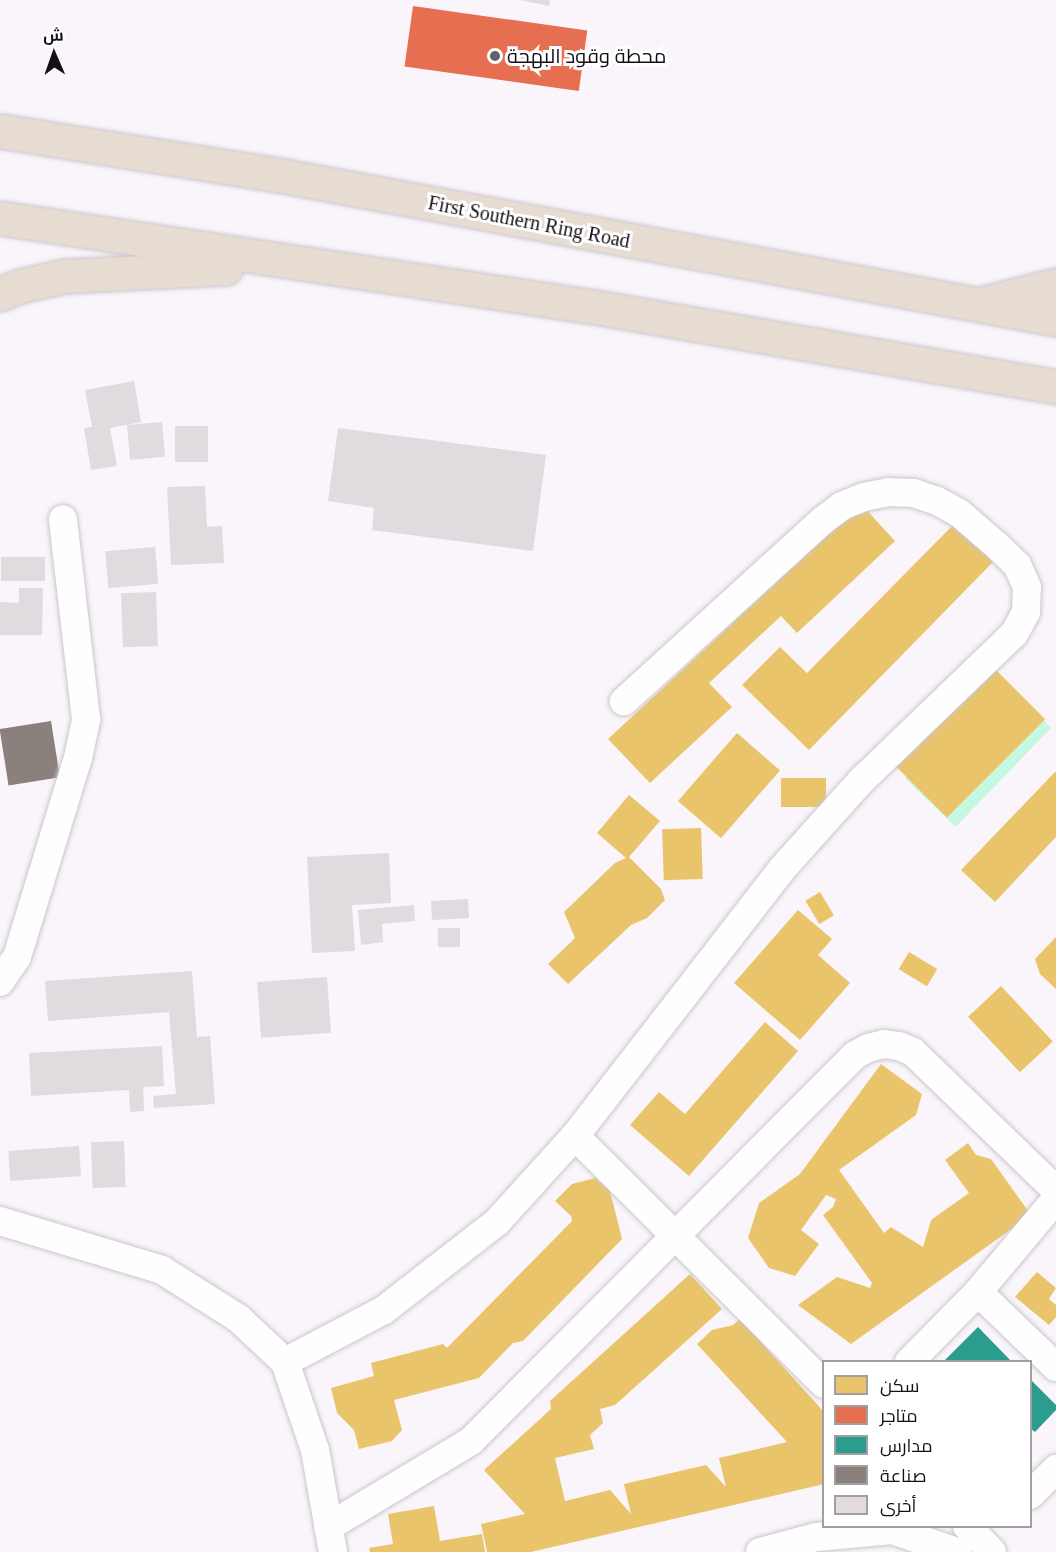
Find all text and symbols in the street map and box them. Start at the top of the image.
north arrow [24,24,84,84]
text: ش [43,27,64,44]
place label: محطة وقود البهجة [507,44,666,68]
marker: محطة وقود البهجة [488,49,502,63]
street label: First Southern Ring Road [426,191,632,253]
legend [822,1360,1032,1528]
text: سكن [880,1376,919,1396]
text: متاجر [880,1406,918,1426]
text: مدارس [880,1436,933,1456]
text: صناعة [880,1466,926,1486]
text: أخرى [880,1496,916,1516]

